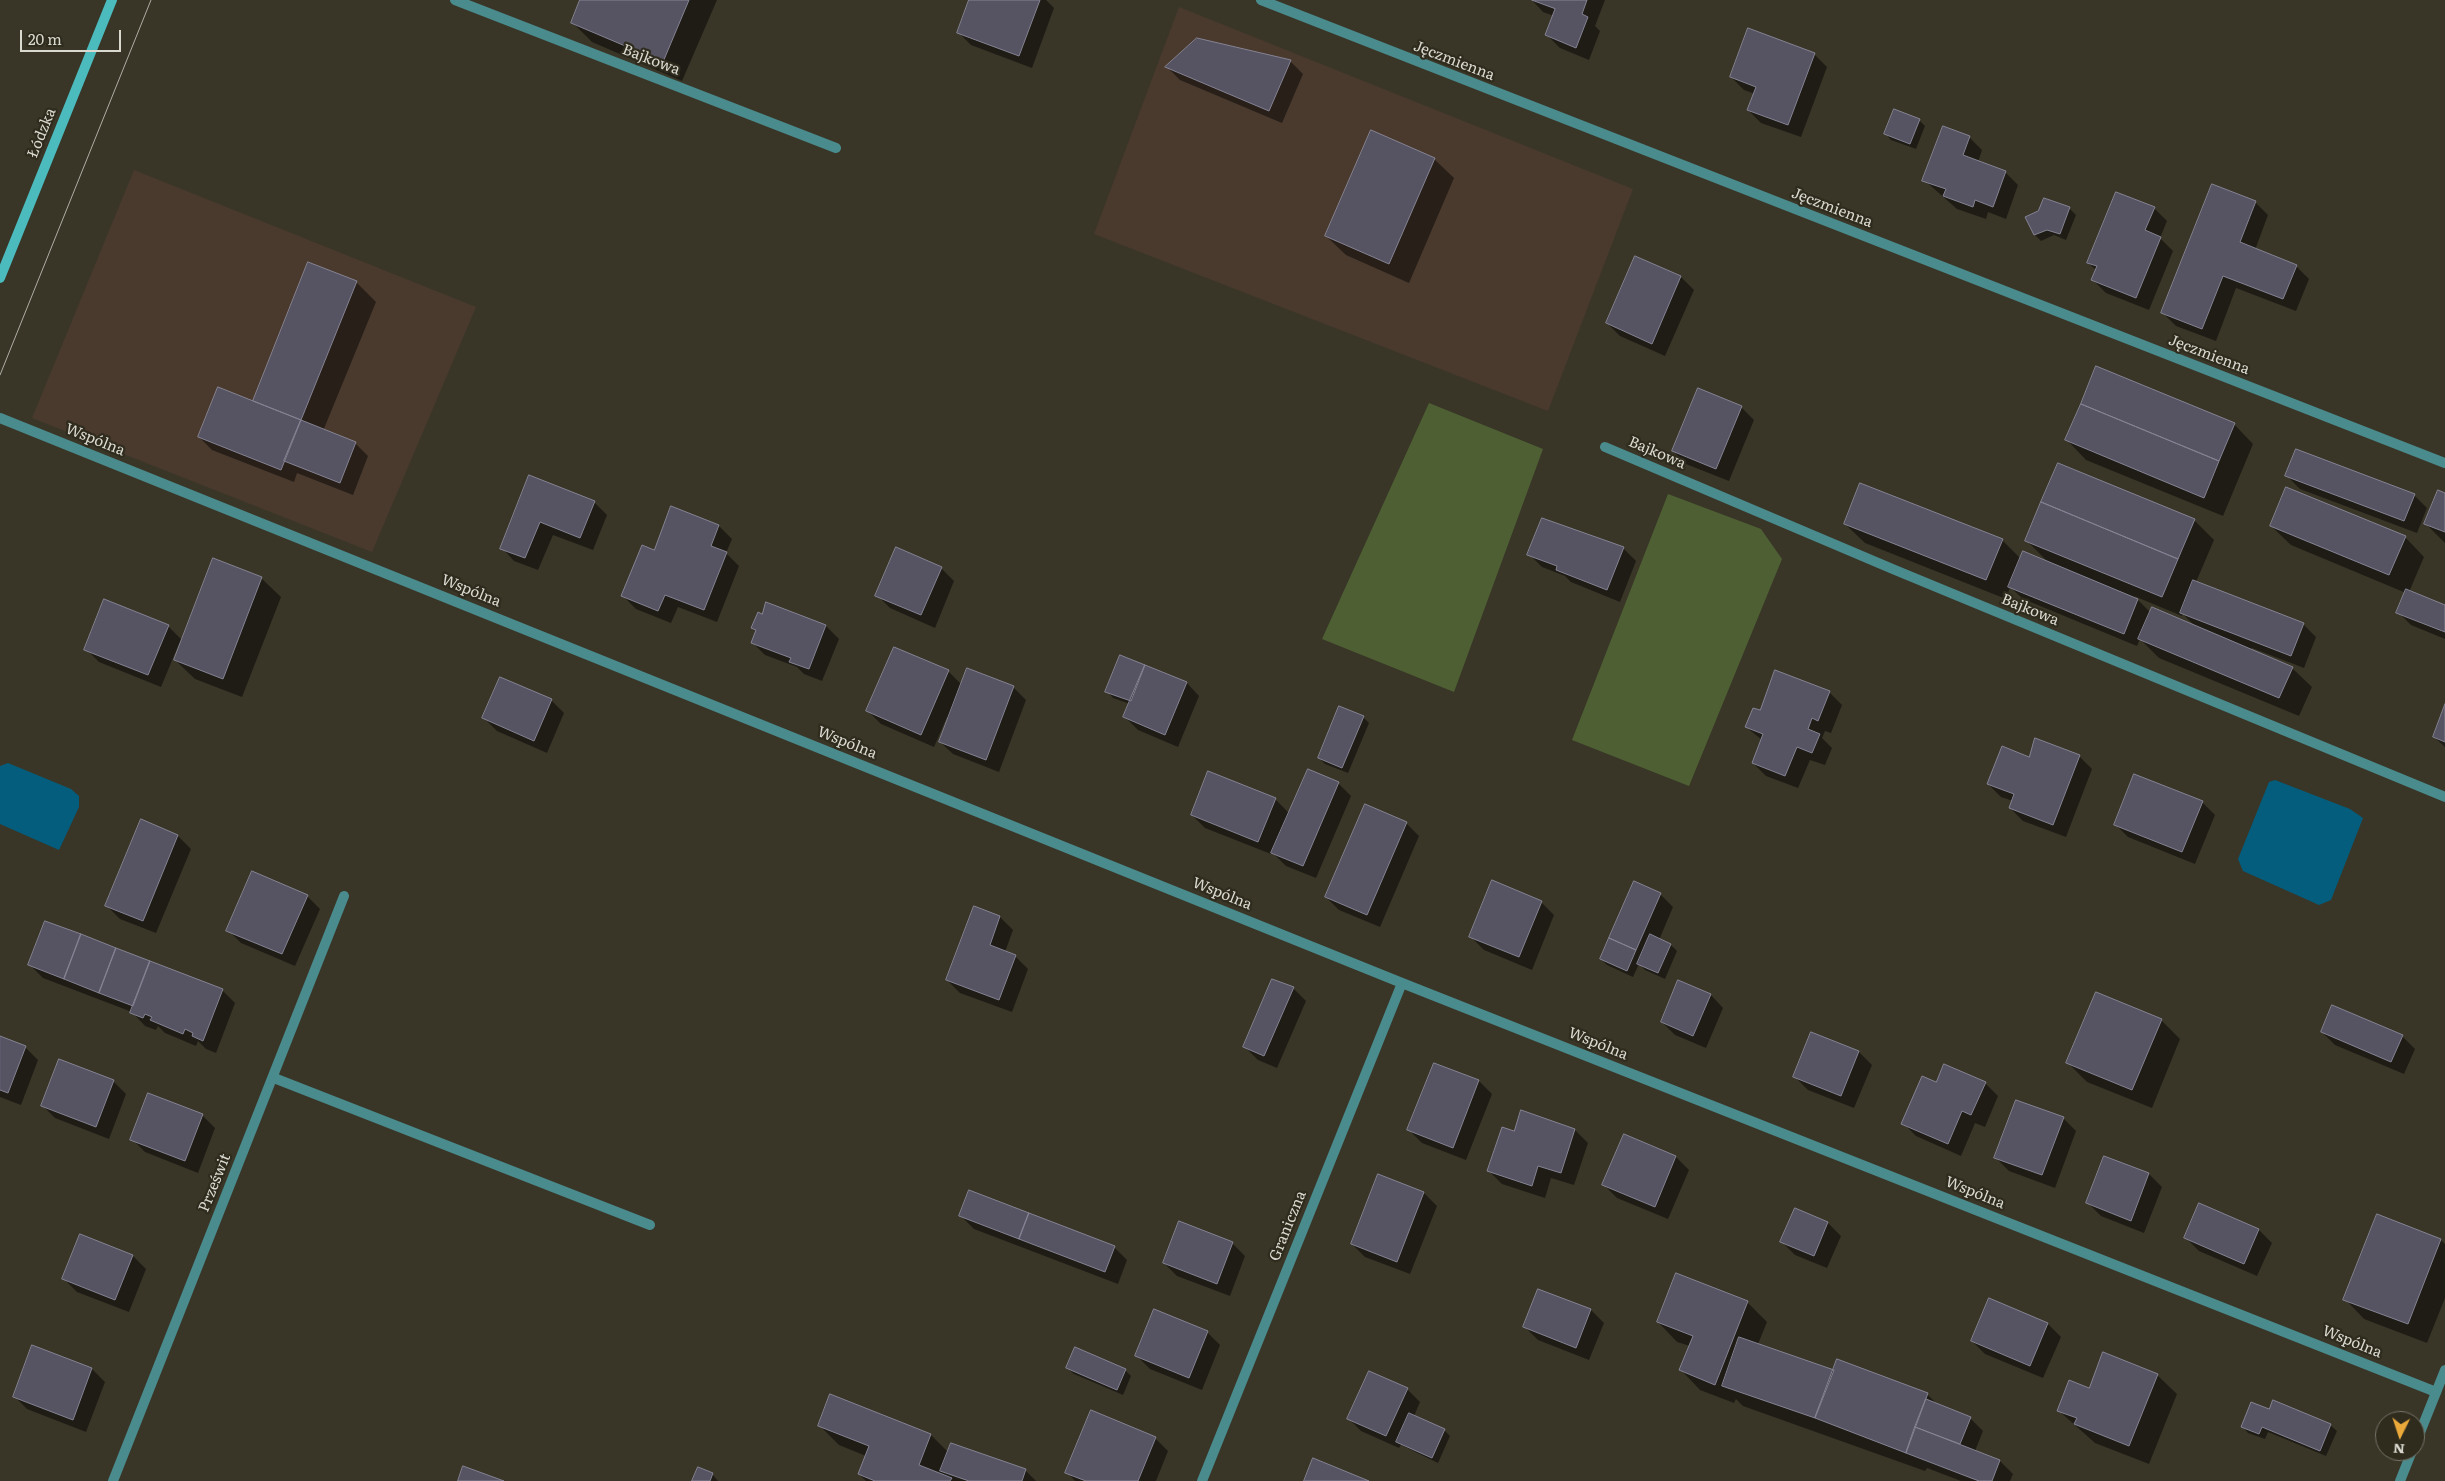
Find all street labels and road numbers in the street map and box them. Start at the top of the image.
street label: Jęczmienna [1411,37,1497,85]
street label: Bajkowa [620,41,682,79]
street label: Łódzka [24,106,60,160]
street label: Jęczmienna [1789,184,1875,232]
street label: Jęczmienna [2166,331,2252,379]
street label: Wspólna [62,420,128,460]
street label: Bajkowa [1626,433,1688,473]
street label: Wspólna [438,571,504,611]
street label: Bajkowa [1999,590,2061,630]
street label: Wspólna [814,723,880,763]
street label: Wspólna [1189,874,1255,914]
street label: Wspólna [1565,1024,1631,1064]
street label: Prześwit [195,1151,235,1215]
street label: Wspólna [1942,1173,2008,1213]
street label: Graniczna [1266,1188,1310,1264]
street label: Wspólna [2319,1322,2385,1362]

